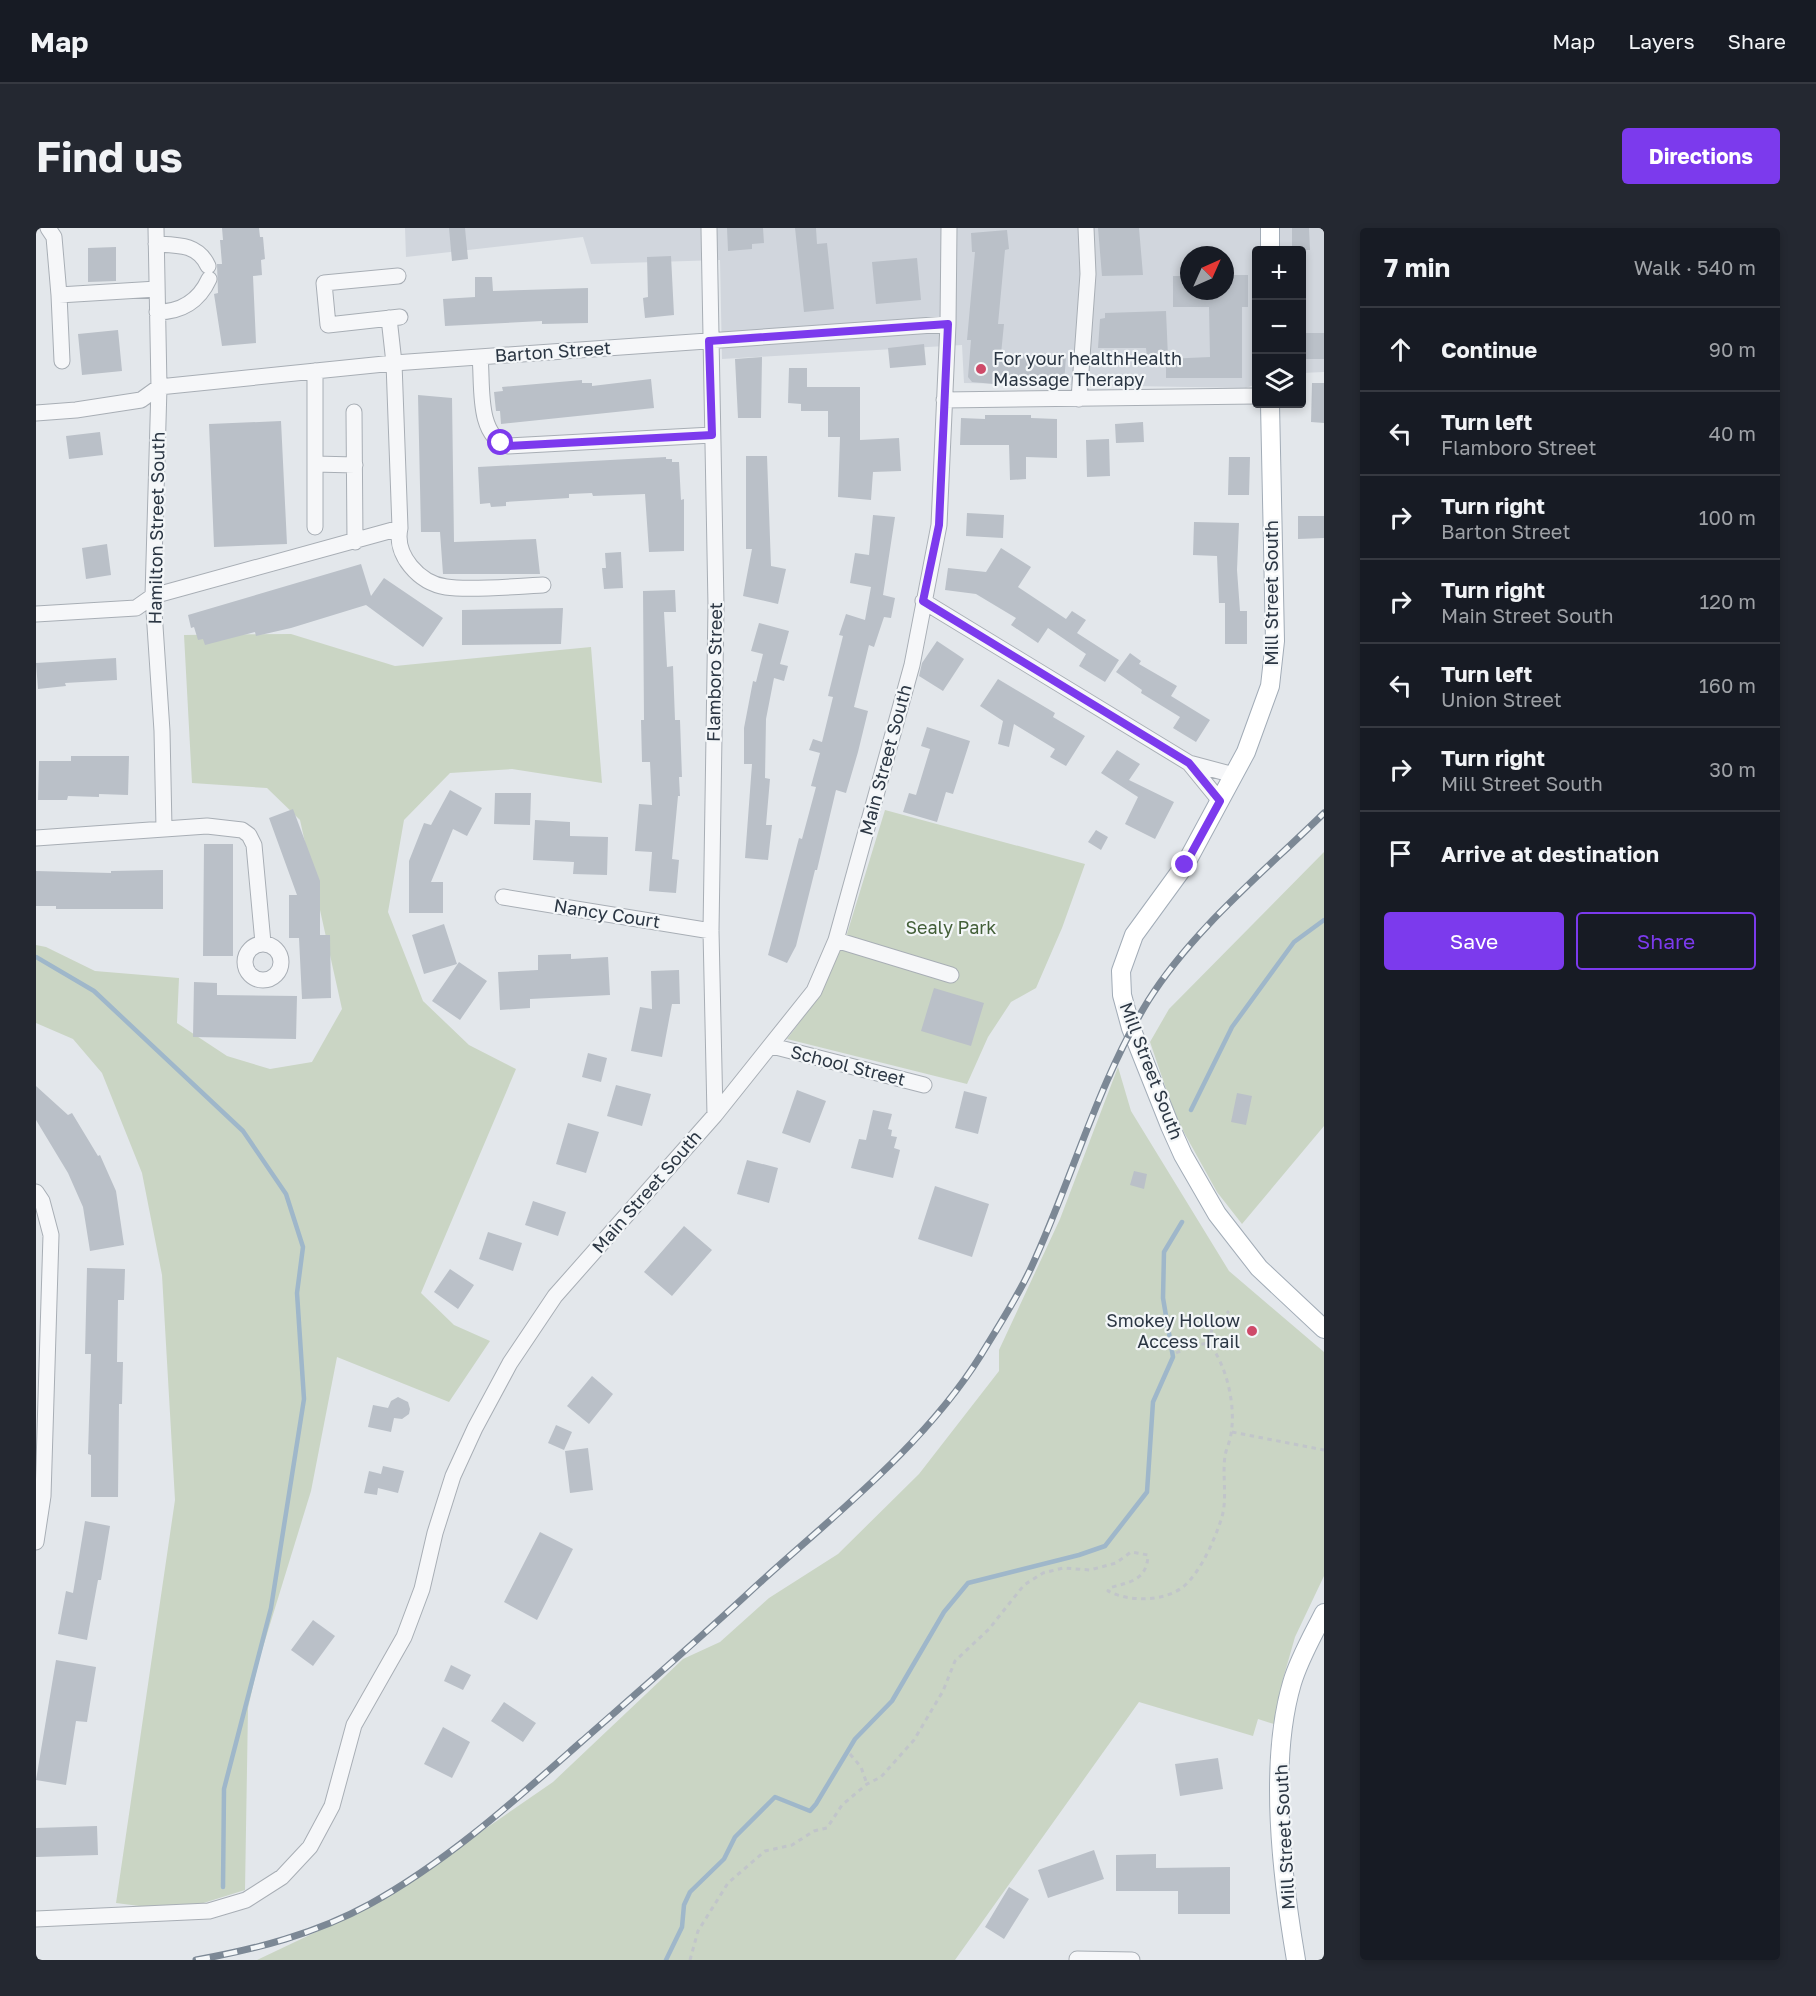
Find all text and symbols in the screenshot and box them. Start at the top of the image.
text: Map [30,25,88,58]
text: Map [1552,28,1595,54]
text: Layers [1628,28,1695,54]
text: Share [1728,28,1786,54]
button: Directions [1622,128,1780,184]
text: Find us [36,131,183,181]
north arrow [1180,246,1234,300]
map controls [1252,246,1306,408]
button: + [1252,246,1306,300]
text: 7 min [1384,252,1450,283]
text: Walk · 540 m [1634,255,1756,279]
button: − [1252,300,1306,354]
icon: ahead [1384,333,1417,366]
street label: Barton Street [494,336,612,366]
text: Continue [1441,336,1537,363]
text: 90 m [1709,337,1756,361]
place label: For your healthHealth Massage Therapy [993,347,1182,390]
button: layers [1252,354,1306,408]
marker: For your healthHealth Massage Therapy [974,362,988,376]
text: Turn left [1441,408,1532,435]
icon: left [1384,417,1417,450]
text: 40 m [1709,421,1756,445]
route start [487,429,513,455]
street label: Hamilton Street South [143,431,169,625]
text: Flamboro Street [1441,435,1596,459]
text: Turn right [1441,492,1545,519]
icon: right [1384,501,1417,534]
text: 100 m [1699,505,1756,529]
text: Barton Street [1441,519,1570,543]
street label: Mill Street South [1260,520,1282,666]
text: Turn right [1441,576,1545,603]
icon: right [1384,585,1417,618]
text: 120 m [1700,589,1756,613]
street label: Flamboro Street [702,602,726,742]
text: Main Street South [1441,603,1614,627]
text: Turn left [1441,660,1532,687]
icon: left [1384,669,1417,702]
text: 160 m [1699,673,1756,697]
street label: Main Street South [854,682,916,838]
text: Union Street [1441,687,1562,711]
text: Turn right [1441,744,1545,771]
icon: right [1384,753,1417,786]
text: 30 m [1709,757,1756,781]
text: Mill Street South [1441,771,1603,795]
icon: arrive [1384,837,1417,870]
text: Arrive at destination [1441,840,1659,867]
route end [1171,851,1197,877]
street label: Nancy Court [552,894,662,932]
button: Save [1384,912,1564,970]
button: Share [1576,912,1756,970]
park label: Sealy Park [905,916,997,938]
street label: Mill Street South [1116,999,1188,1143]
street label: School Street [789,1040,908,1090]
street label: Main Street South [587,1126,705,1257]
place label: Smokey Hollow Access Trail [1106,1309,1240,1352]
marker: Smokey Hollow Access Trail [1245,1324,1259,1338]
street label: Mill Street South [1269,1764,1299,1910]

